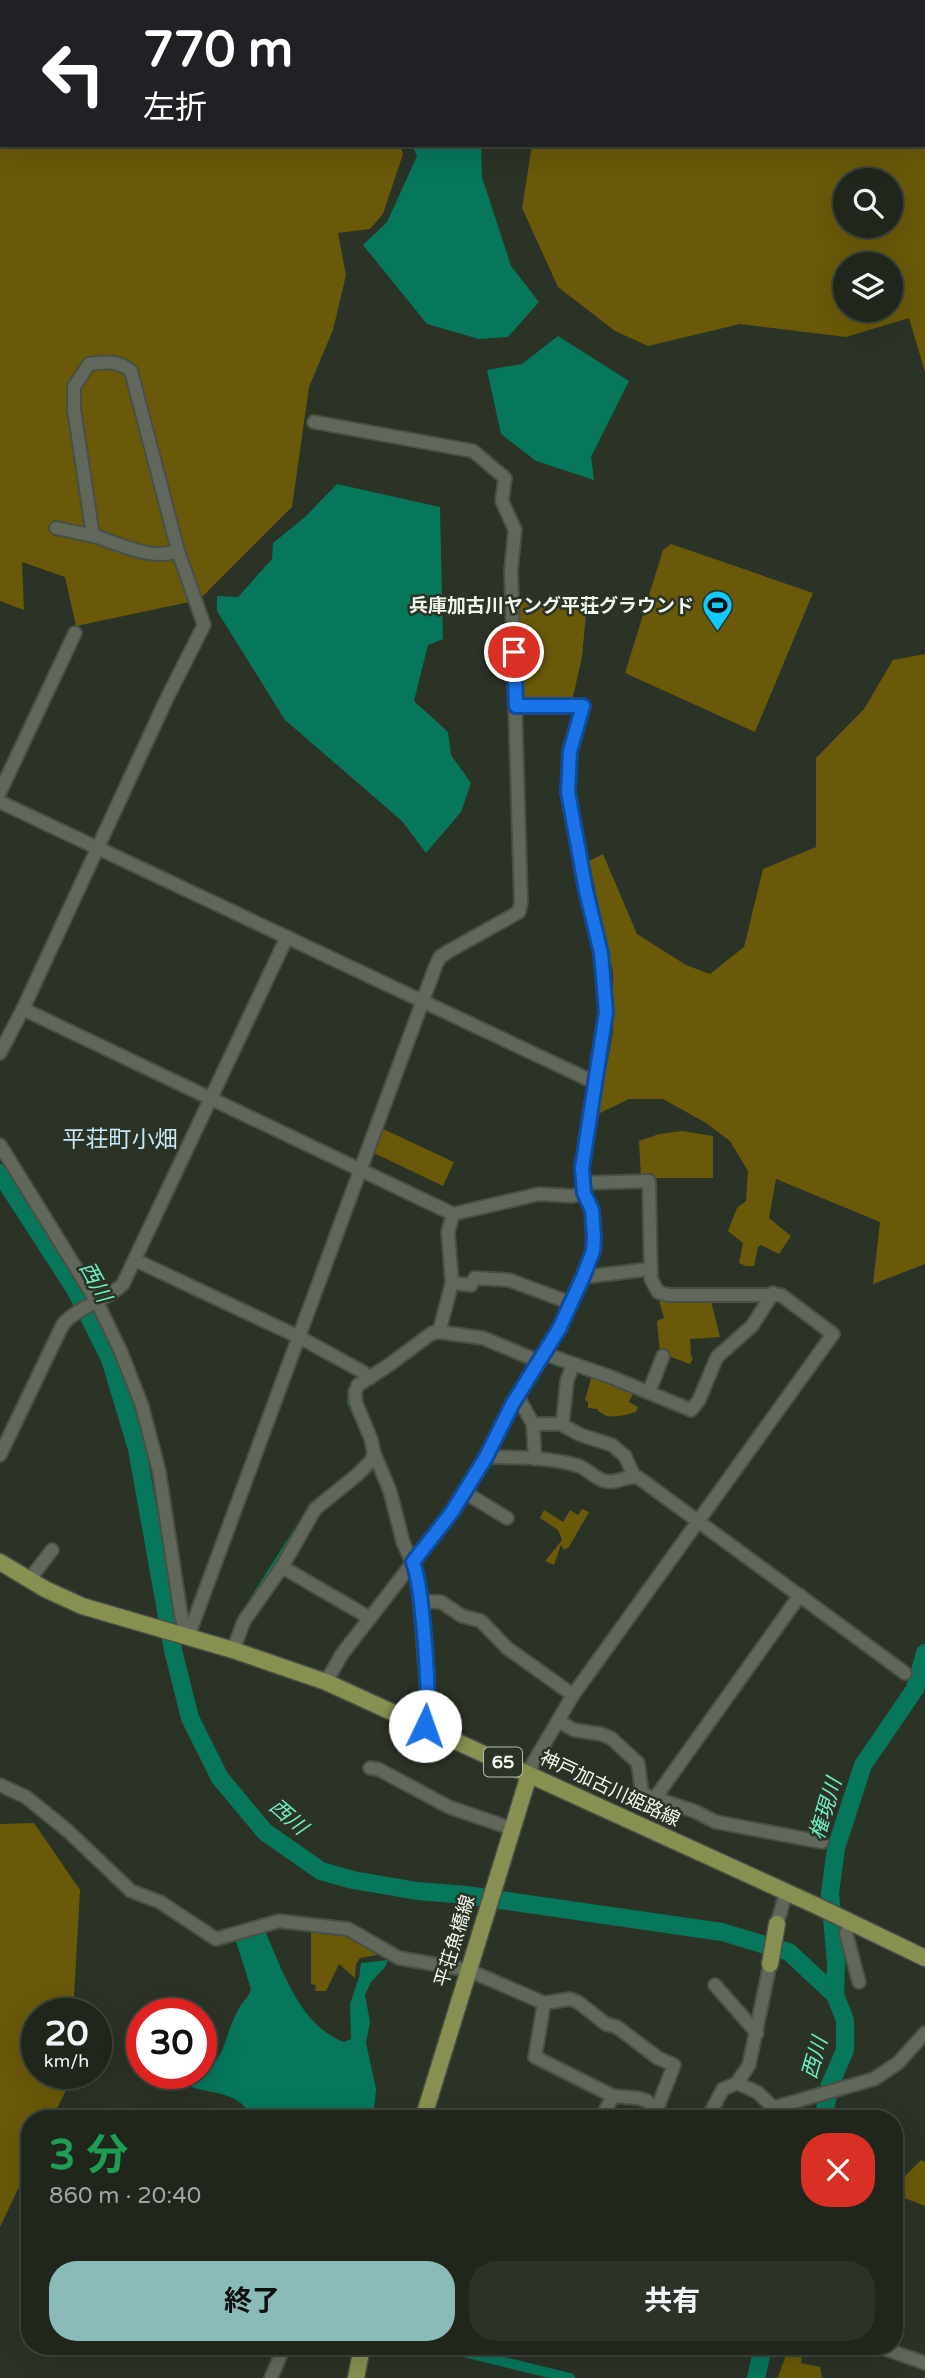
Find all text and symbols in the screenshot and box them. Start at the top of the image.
text: 770 m [143,21,293,80]
icon: left [28,28,119,119]
text: 左折 [143,89,207,127]
map controls [833,168,903,322]
button: search [833,168,903,238]
button: layers [833,252,903,322]
sports icon: 兵庫加古川ヤング平荘グラウンド [700,589,734,633]
place label: 兵庫加古川ヤング平荘グラウンド [409,595,694,617]
pin [484,622,544,682]
icon: arrive [495,633,533,671]
district label: 平荘町小畑 [63,1126,178,1154]
water label: 西川 [74,1258,117,1308]
position arrow [388,1689,462,1763]
street label: 神戸加古川姫路線 [536,1747,684,1831]
road number: 65 [484,1748,522,1777]
water label: 権現川 [805,1773,848,1843]
water label: 西川 [264,1794,314,1842]
street label: 平荘魚橋線 [431,1892,479,1990]
speed limit sign: 30 [126,1998,217,2089]
text: 20 [45,2013,88,2055]
water label: 西川 [797,2032,833,2082]
text: km/h [44,2050,89,2072]
text: 3 分 [49,2130,128,2181]
button: close [801,2133,875,2207]
text: 860 m · 20:40 [49,2182,201,2210]
button: 終了 [49,2261,455,2341]
button: 共有 [469,2261,875,2341]

